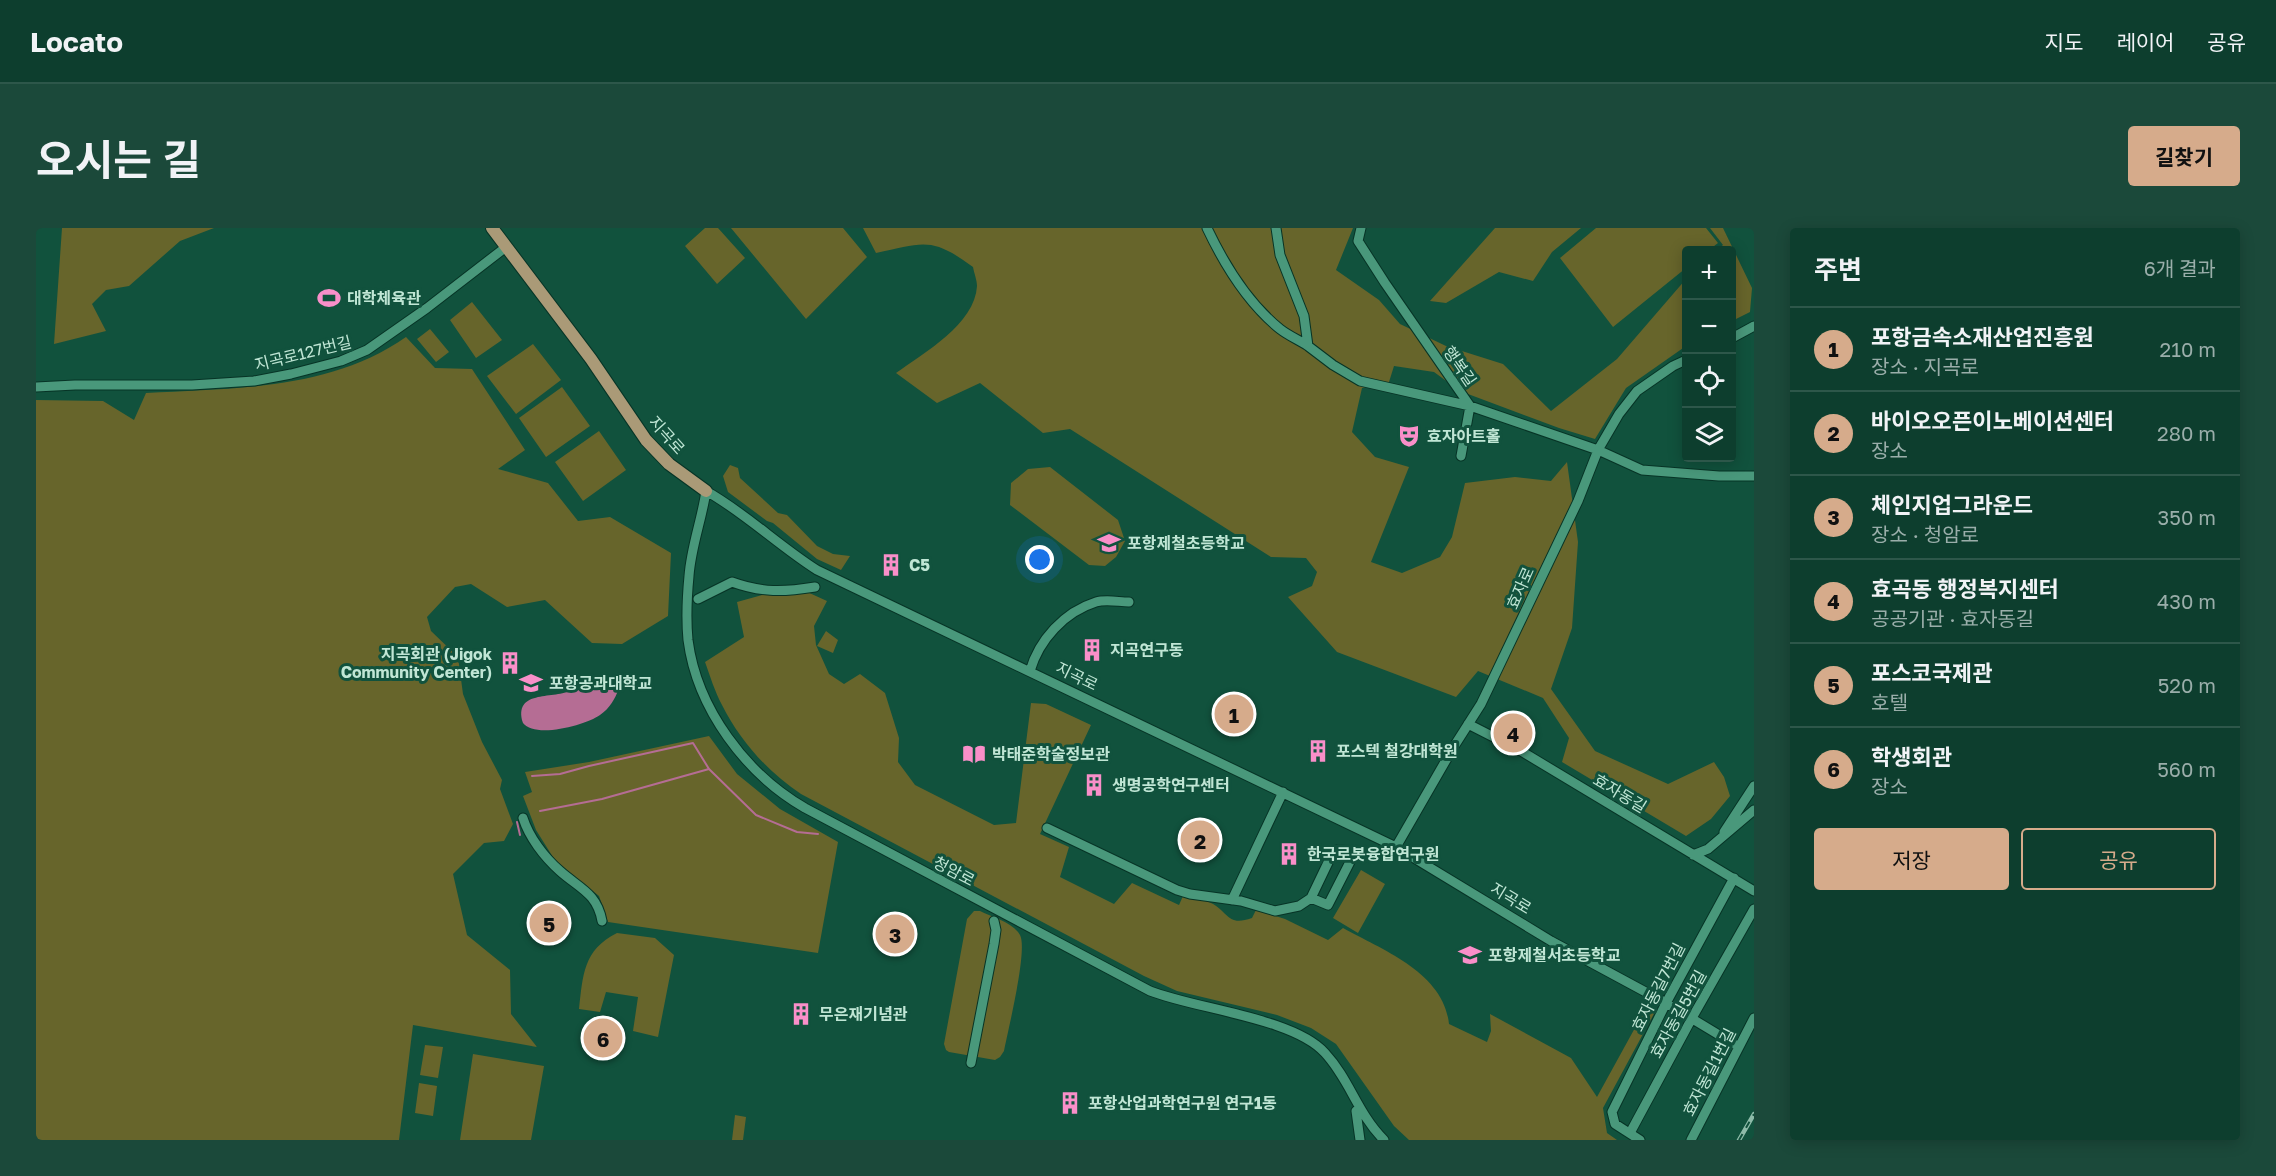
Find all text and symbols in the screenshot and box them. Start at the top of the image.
text: Locato [30,25,123,58]
text: 지도 [2045,29,2083,55]
text: 레이어 [2116,29,2174,55]
text: 공유 [2207,29,2246,55]
button: 길찾기 [2128,126,2240,186]
text: 오시는 길 [36,134,201,184]
map controls [1682,246,1736,462]
button: + [1682,246,1736,300]
text: 주변 [1814,254,1862,285]
text: 6개 결과 [2144,256,2216,280]
sports icon: 대학체육관 [316,285,342,311]
place label: 대학체육관 [347,288,421,308]
button: − [1682,300,1736,354]
text: 포항금속소재산업진흥원 [1871,323,2094,350]
street label: 지곡로127번길 [252,331,354,375]
text: 1 [1828,337,1839,361]
text: 210 m [2160,337,2216,361]
street label: 행복길 [1439,342,1481,390]
button: locate [1682,354,1736,408]
text: 장소 · 지곡로 [1871,354,1979,378]
text: 바이오오픈이노베이션센터 [1871,407,2114,434]
button: layers [1682,408,1736,462]
street label: 지곡로 [645,412,689,458]
text: 2 [1827,421,1840,445]
text: 280 m [2157,421,2216,445]
theatre icon: 효자아트홀 [1396,423,1422,449]
place label: 효자아트홀 [1427,426,1501,446]
text: 장소 [1871,438,1908,462]
text: 체인지업그라운드 [1871,491,2033,518]
text: 3 [1827,505,1840,529]
text: 350 m [2158,505,2216,529]
text: 장소 · 청암로 [1871,522,1979,546]
school or university icon: 포항제철초등학교 [1096,530,1122,556]
place label: 포항제철초등학교 [1127,533,1245,553]
your location [1025,545,1054,574]
building icon: C5 [878,552,904,578]
place label: C5 [909,555,930,575]
street label: 효자로 [1502,564,1538,612]
text: 효곡동 행정복지센터 [1871,575,2059,602]
text: 4 [1827,589,1840,613]
text: 430 m [2157,589,2216,613]
text: 공공기관 · 효자동길 [1871,606,2034,630]
building icon: 지곡연구동 [1079,637,1105,663]
place label: 지곡연구동 [1110,640,1184,660]
place label: 지곡회관 (Jigok Community Center) [341,644,493,682]
building icon: 지곡회관 (Jigok Community Center) [497,650,523,676]
street label: 지곡로 [1053,657,1101,695]
text: 포스코국제관 [1871,659,1992,686]
school or university icon: 포항공과대학교 [518,670,544,696]
place label: 포항공과대학교 [549,673,652,693]
text: 5 [1827,673,1840,697]
text: 520 m [2158,673,2216,697]
text: 호텔 [1871,690,1908,714]
pin: 1 [1214,692,1254,736]
pin: 4 [1494,710,1532,756]
building icon: 포스텍 철강대학원 [1305,738,1331,764]
library icon: 박태준학술정보관 [961,741,987,767]
place label: 포스텍 철강대학원 [1336,741,1458,761]
text: 학생회관 [1871,743,1952,770]
place label: 박태준학술정보관 [992,744,1110,764]
text: 6 [1827,757,1840,781]
text: 560 m [2157,757,2216,781]
street label: 효자동길 [1590,769,1650,817]
building icon: 생명공학연구센터 [1081,772,1107,798]
text: 장소 [1871,774,1908,798]
place label: 생명공학연구센터 [1112,775,1230,795]
pin: 2 [1180,818,1220,862]
button: 저장 [1814,828,2009,890]
button: 공유 [2021,828,2216,890]
building icon: 한국로봇융합연구원 [1276,841,1302,867]
place label: 한국로봇융합연구원 [1307,844,1439,864]
street label: 청암로 [930,852,978,890]
street label: 지곡로 [1487,878,1535,918]
pin: 5 [530,900,568,946]
pin: 3 [876,912,914,956]
street label: 효자동길7번길 [1627,939,1689,1035]
school or university icon: 포항제철서초등학교 [1457,942,1483,968]
place label: 포항제철서초등학교 [1488,945,1621,965]
street label: 효자동길5번길 [1646,966,1710,1062]
building icon: 무은재기념관 [788,1001,814,1027]
place label: 무은재기념관 [819,1004,908,1024]
pin: 6 [584,1016,622,1060]
street label: 효자동길1번길 [1678,1025,1740,1119]
building icon: 포항산업과학연구원 연구1동 [1057,1090,1083,1116]
place label: 포항산업과학연구원 연구1동 [1088,1093,1277,1113]

